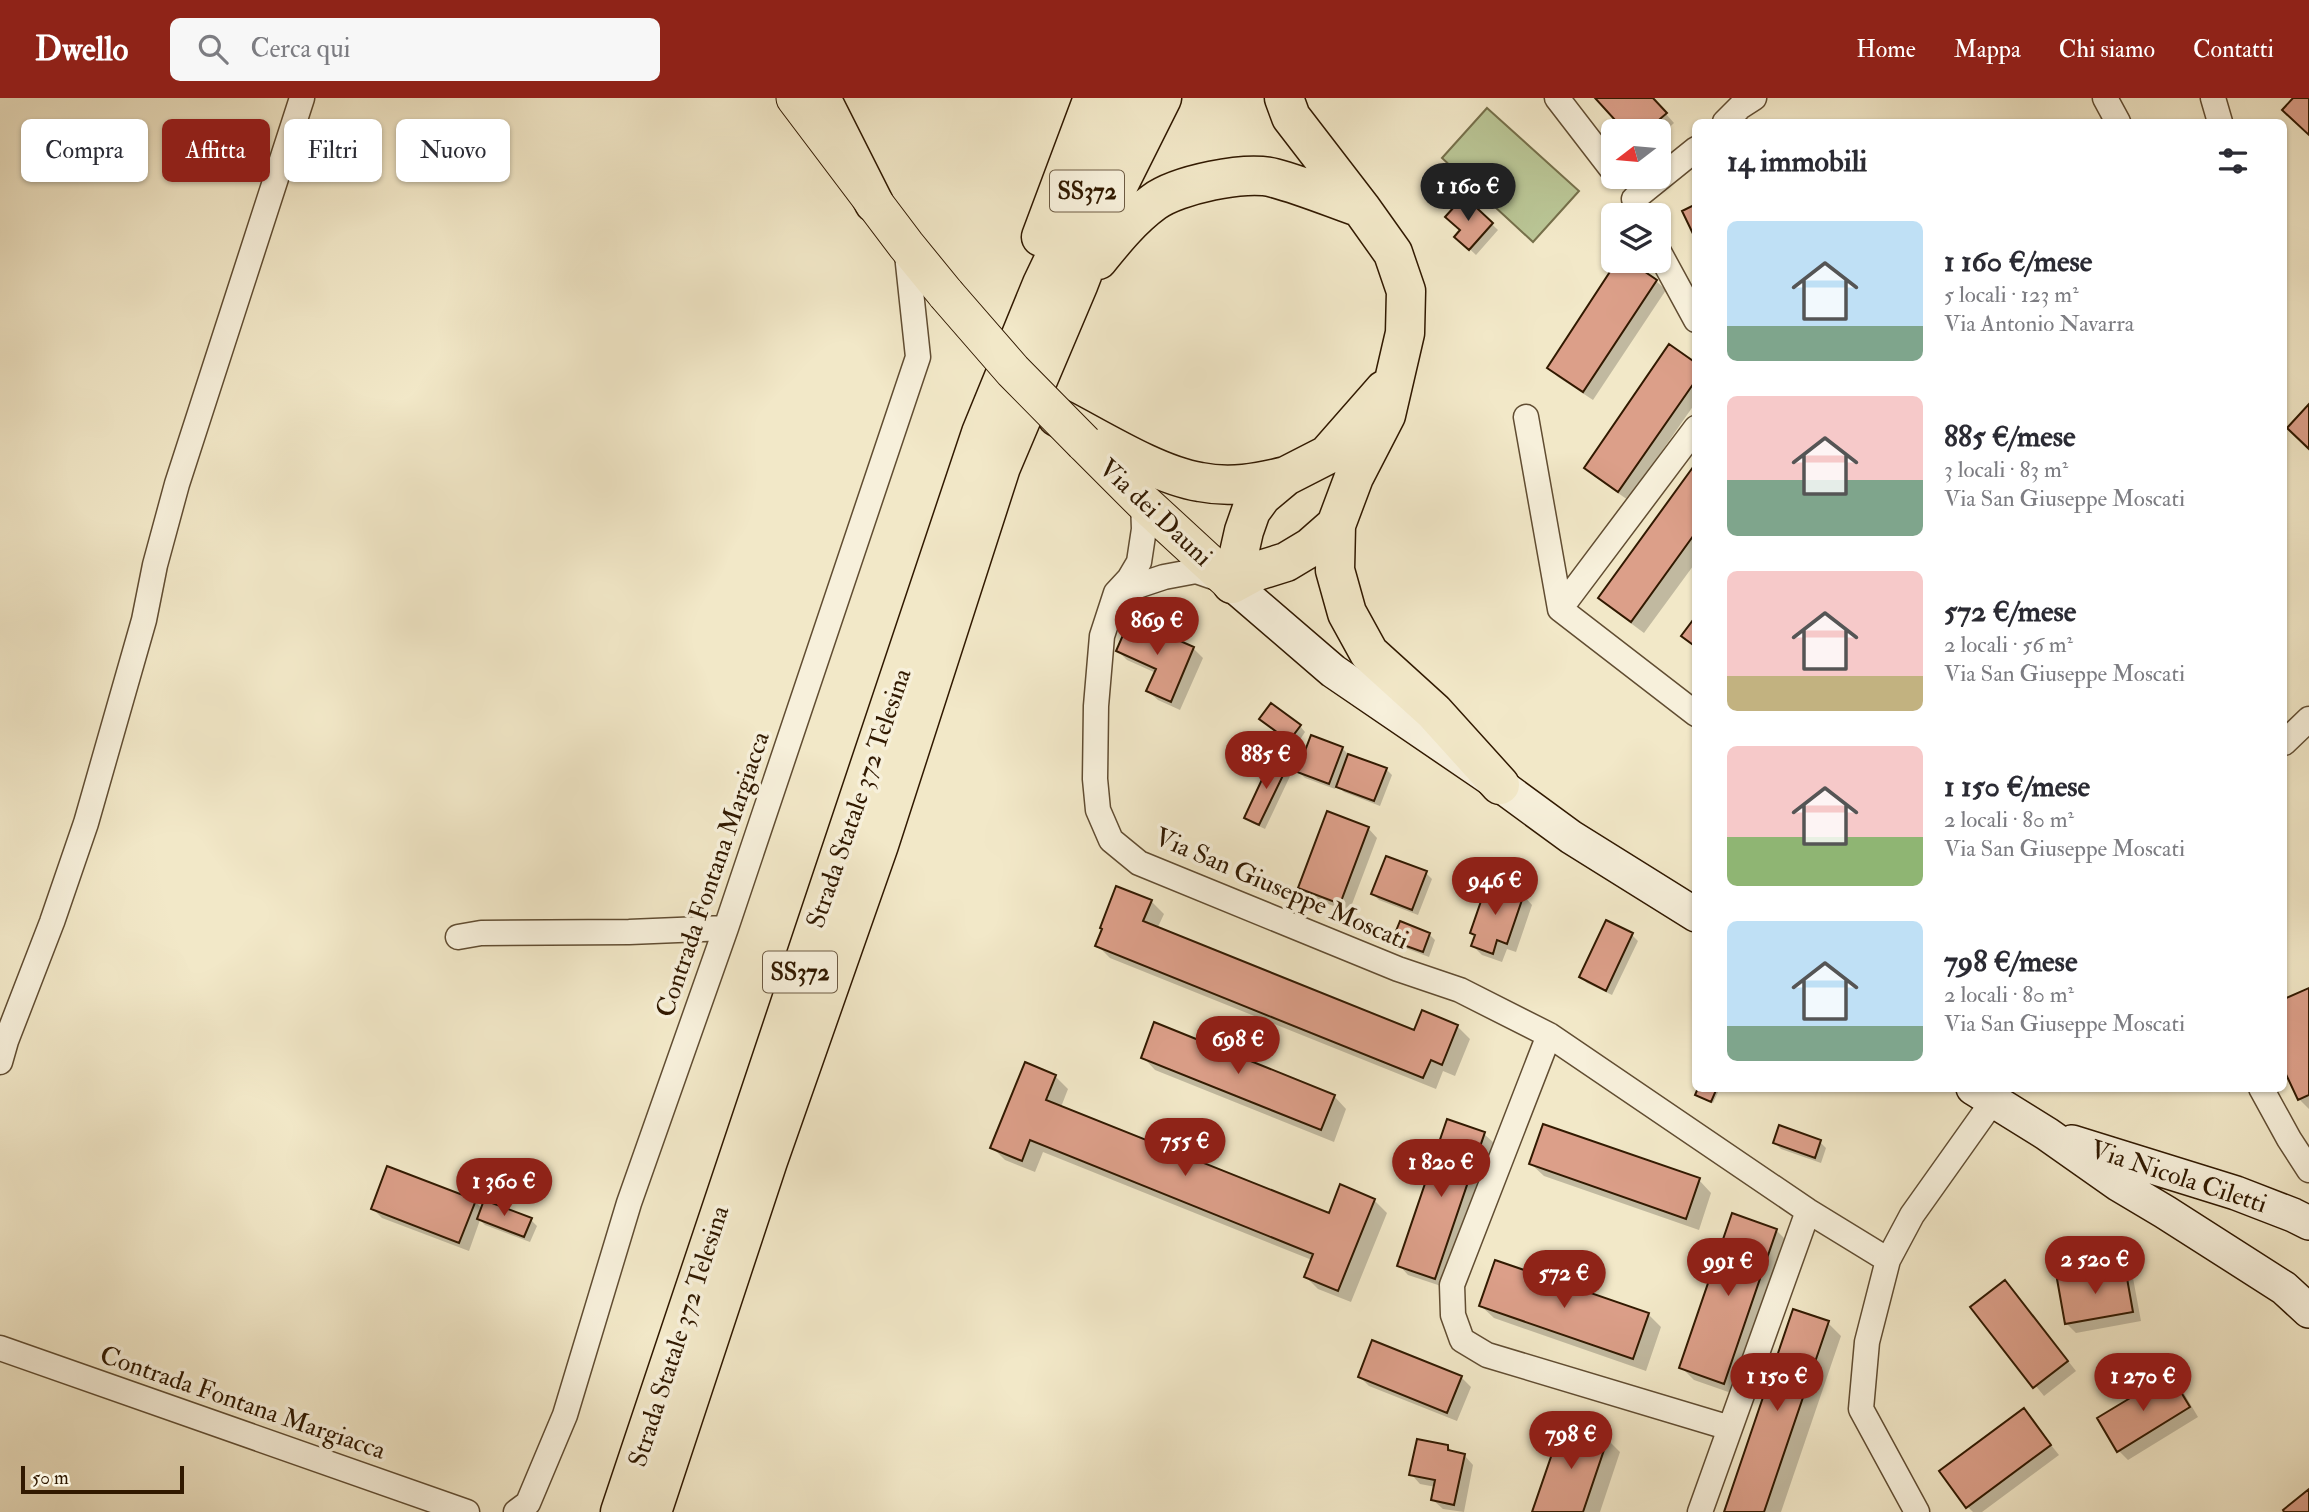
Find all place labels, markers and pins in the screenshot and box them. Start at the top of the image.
pin: 1 160 € [1403,164,1533,223]
pin: 869 € [1108,598,1206,657]
pin: 885 € [1217,732,1315,791]
pin: 946 € [1446,858,1544,917]
pin: 698 € [1189,1016,1287,1076]
pin: 755 € [1136,1118,1234,1178]
pin: 1 820 € [1376,1140,1506,1199]
pin: 1 360 € [439,1158,569,1218]
pin: 2 520 € [2030,1236,2160,1296]
pin: 991 € [1679,1238,1777,1298]
pin: 572 € [1515,1250,1613,1310]
pin: 1 150 € [1712,1354,1842,1413]
pin: 1 270 € [2078,1354,2208,1413]
pin: 798 € [1522,1412,1620,1471]

